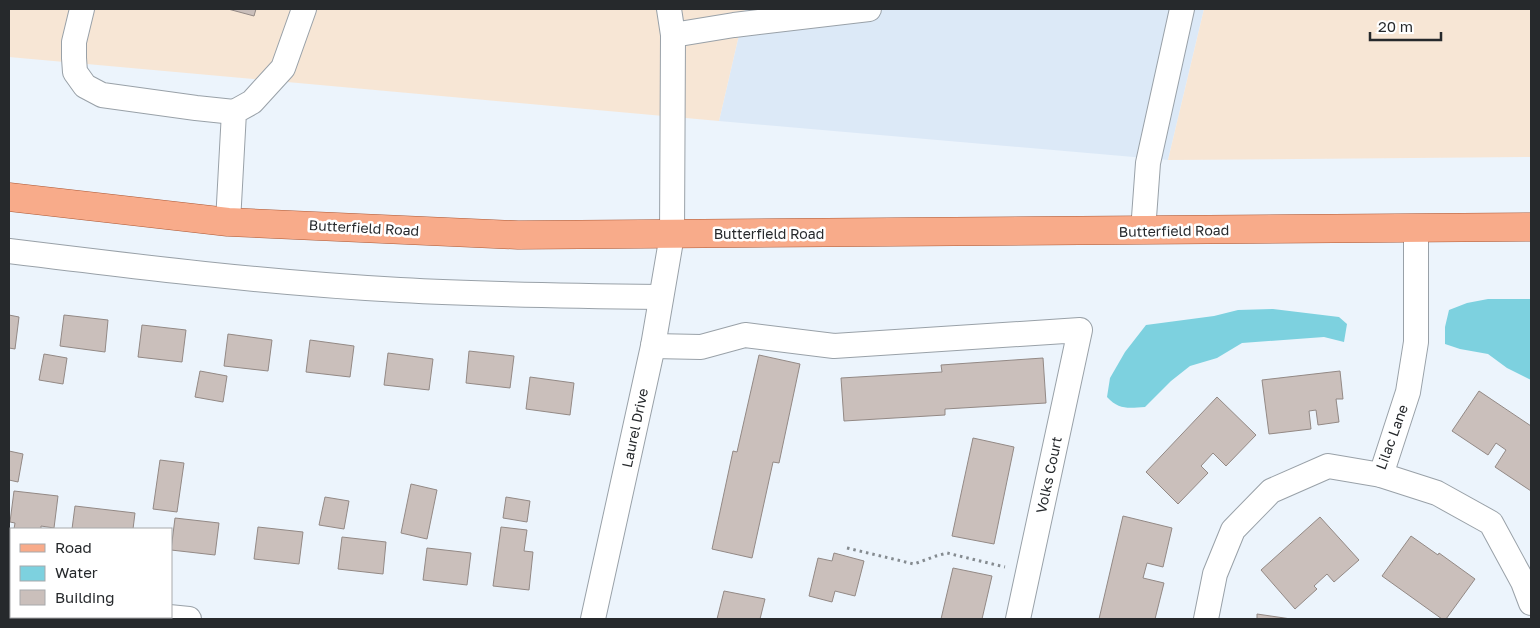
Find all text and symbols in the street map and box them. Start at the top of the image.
scale bar [1370,10,1441,42]
text: 20 m [1378,17,1413,35]
street label: Butterfield Road [308,216,420,239]
street label: Butterfield Road [1119,221,1229,240]
street label: Butterfield Road [714,225,824,242]
street label: Laurel Drive [618,387,651,469]
street label: Lilac Lane [1372,402,1411,472]
street label: Volks Court [1032,435,1065,515]
legend [10,528,172,618]
text: Road [55,538,92,556]
text: Water [55,563,98,581]
text: Building [55,588,115,606]

